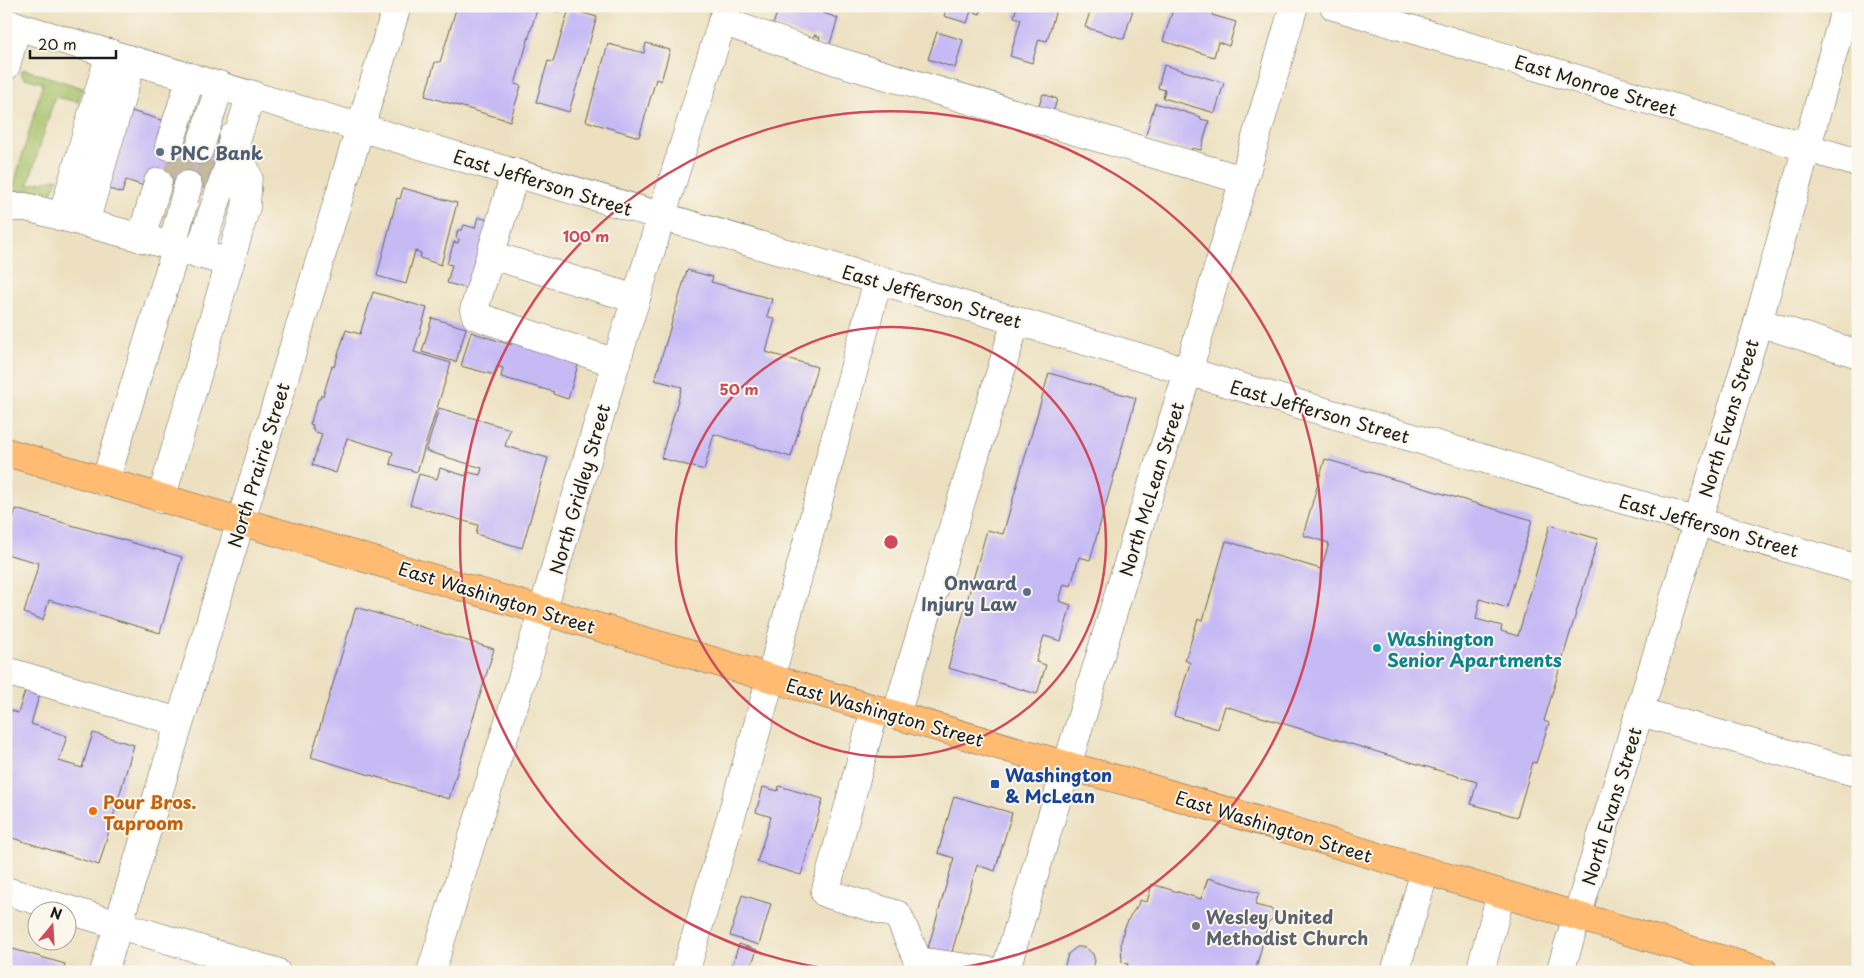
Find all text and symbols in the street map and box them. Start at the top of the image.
scale bar [30,28,116,60]
text: 20 m [38,32,77,55]
street label: East Monroe Street [1511,47,1681,123]
place label: PNC Bank [170,139,263,166]
street label: East Jefferson Street [450,142,636,222]
marker: PNC Bank [154,146,166,158]
text: 100 m [563,224,609,247]
street label: East Jefferson Street [839,257,1025,335]
street label: North Evans Street [1691,336,1765,500]
street label: East Jefferson Street [1227,372,1413,450]
text: 50 m [720,377,758,400]
street label: North Prairie Street [220,379,296,551]
street label: North McLean Street [1112,398,1190,580]
street label: North Gridley Street [542,401,616,577]
street label: East Jefferson Street [1616,486,1802,564]
centre of rings [882,533,900,551]
street label: East Washington Street [395,554,599,640]
place label: Onward Injury Law [921,569,1017,617]
marker: Onward Injury Law [1021,586,1033,598]
place label: Washington Senior Apartments [1387,625,1562,673]
marker: Washington Senior Apartments [1371,642,1383,654]
street label: East Washington Street [783,671,987,753]
street label: North Evans Street [1574,724,1648,888]
place label: Washington & McLean [1005,761,1112,809]
marker: Washington & McLean [989,778,1001,790]
street label: East Washington Street [1172,783,1376,869]
place label: Pour Bros. Taproom [103,788,196,836]
marker: Pour Bros. Taproom [87,805,99,817]
north arrow [28,900,78,950]
text: N [48,901,65,925]
place label: Wesley United Methodist Church [1206,903,1368,951]
marker: Wesley United Methodist Church [1190,920,1202,932]

